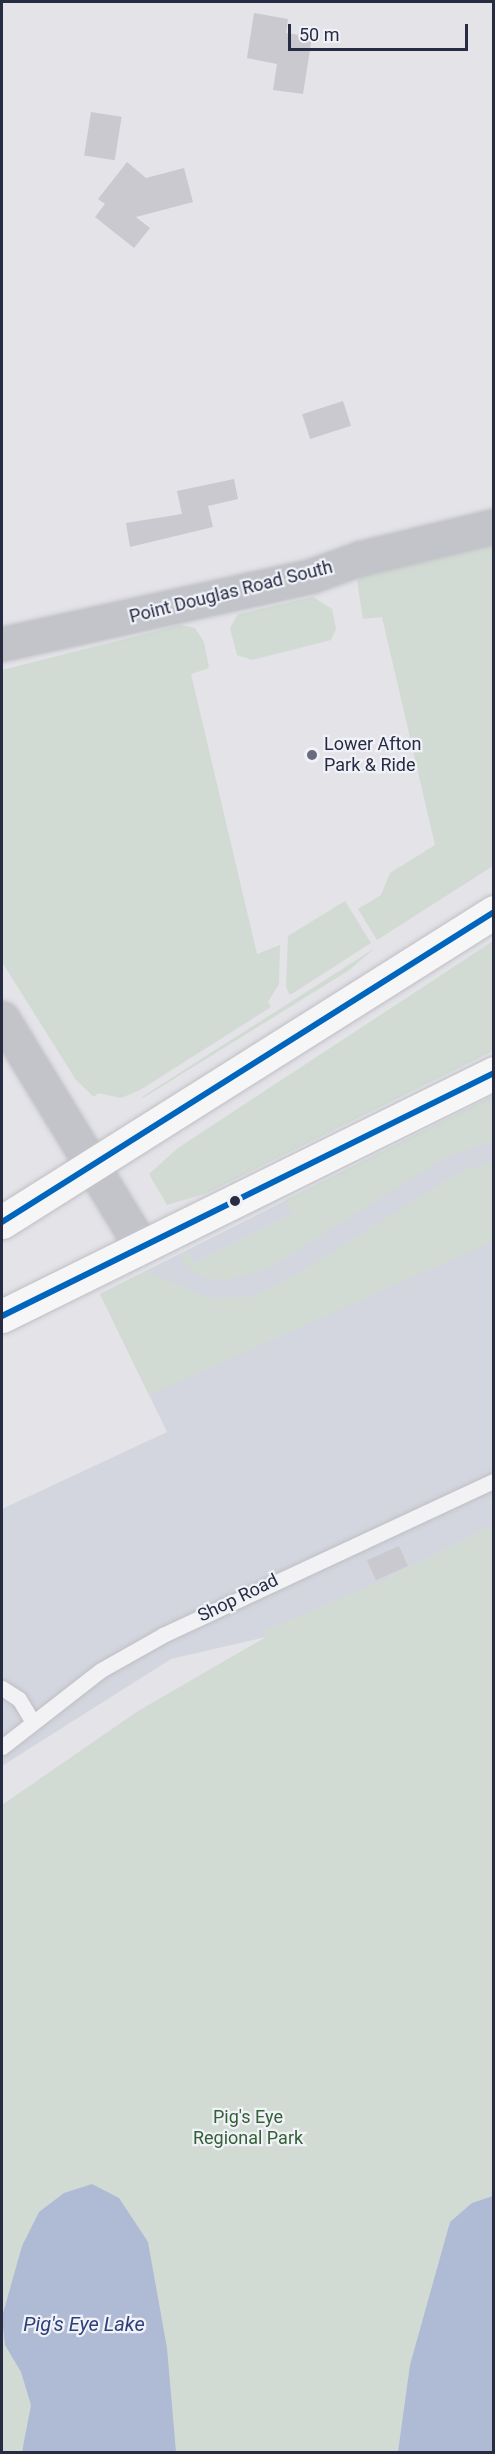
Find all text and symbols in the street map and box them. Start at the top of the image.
scale bar [291,12,471,50]
text: 50 m [299,24,339,45]
street label: Point Douglas Road South [127,556,335,628]
place label: Lower Afton Park & Ride [324,734,422,777]
marker: Lower Afton Park & Ride [305,748,319,762]
unlabelled marker [229,1195,241,1207]
street label: Shop Road [194,1569,282,1627]
park label: Pig's Eye Regional Park [193,2107,303,2150]
water label: Pig's Eye Lake [23,2312,145,2336]

